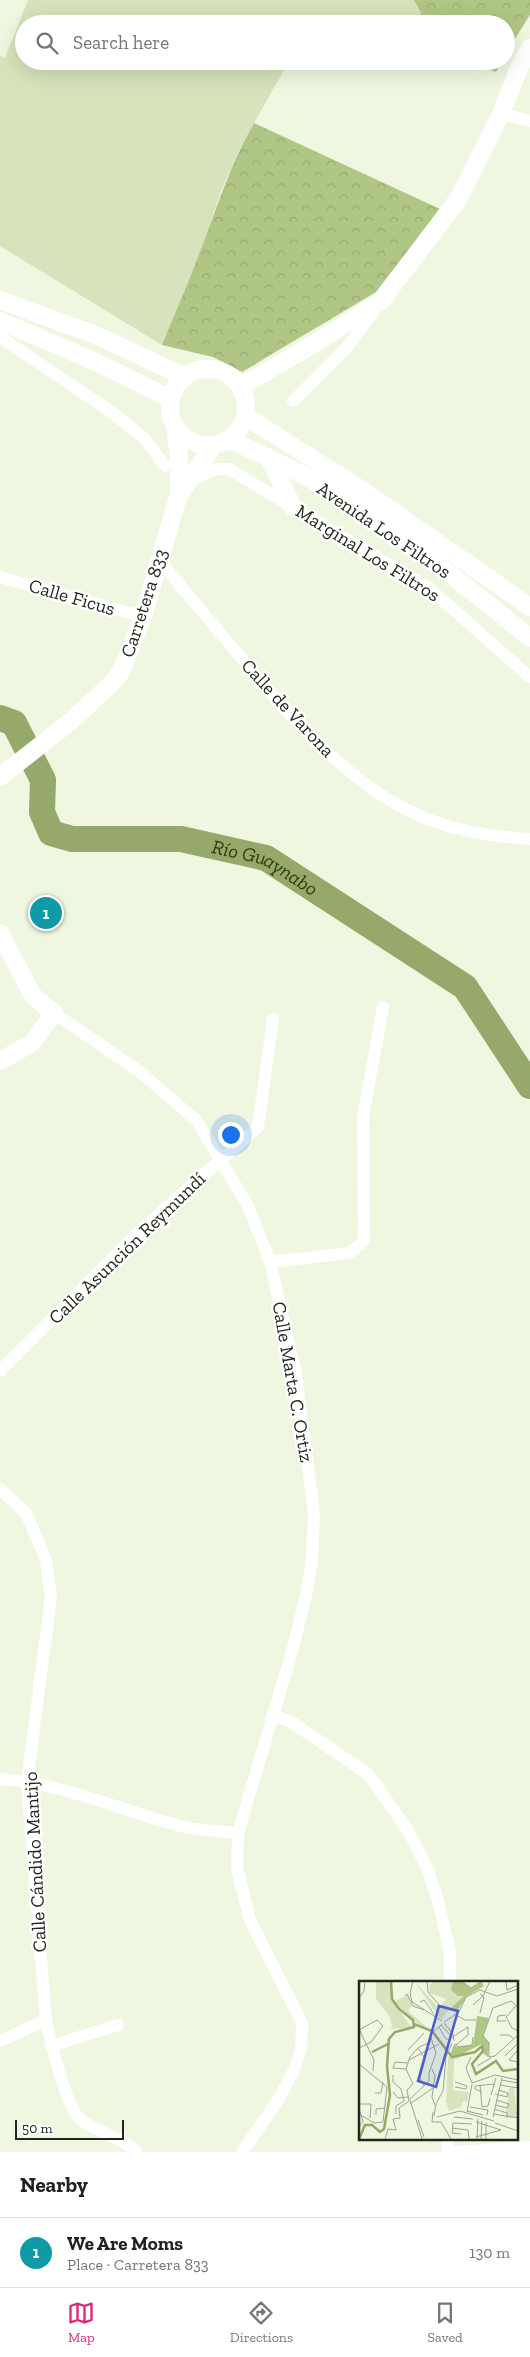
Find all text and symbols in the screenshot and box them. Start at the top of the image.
search box [15,15,515,70]
icon: search [33,29,61,57]
text: Search here [73,31,169,54]
street label: Avenida Los Filtros [313,477,455,583]
street label: Marginal Los Filtros [292,499,444,607]
street label: Carretera 833 [116,546,172,660]
street label: Calle Ficus [26,574,118,620]
street label: Calle de Varona [237,654,339,762]
water label: Río Guaynabo [210,834,323,901]
pin: 1 [30,894,62,932]
your location [218,1122,244,1148]
street label: Calle Asunción Reymundí [44,1167,210,1329]
street label: Calle Marta C. Ortiz [268,1300,318,1464]
street label: Calle Cándido Mantijo [19,1771,51,1953]
inset map [359,1981,518,2140]
scale bar [15,2117,124,2140]
text: 50 m [22,2120,53,2137]
text: Nearby [20,2172,88,2197]
text: We Are Moms [67,2232,183,2255]
text: 1 [33,2243,39,2262]
text: 130 m [469,2243,510,2262]
text: Place · Carretera 833 [67,2255,209,2274]
tab: Map [67,2299,95,2346]
tab: Directions [230,2299,293,2346]
tab: Saved [428,2299,463,2346]

